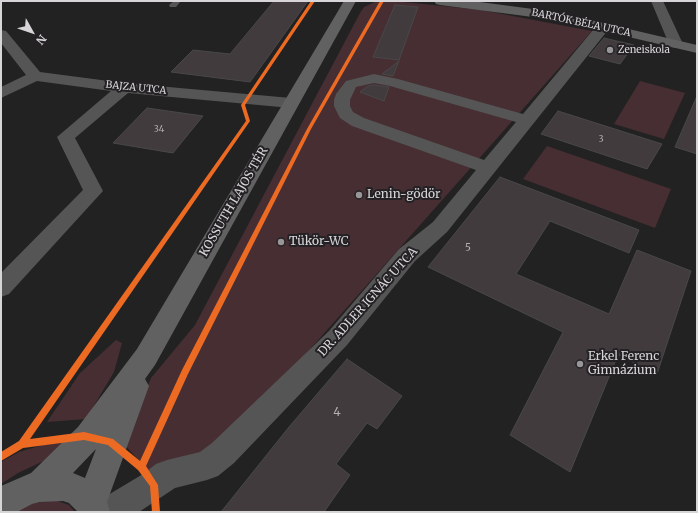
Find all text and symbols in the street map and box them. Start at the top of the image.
street label: BARTÓK BÉLA UTCA [530,7,632,39]
north arrow [12,12,52,52]
text: N [33,32,49,48]
place label: Zeneiskola [618,44,670,56]
marker: Zeneiskola [605,45,615,55]
street label: BAJZA UTCA [105,79,167,97]
house number: 34 [154,124,164,134]
house number: 3 [598,134,604,144]
street label: KOSSUTH LAJOS TÉR [197,145,271,259]
place label: Lenin-gödör [367,188,440,202]
marker: Lenin-gödör [354,190,364,200]
place label: Tükör-WC [289,235,349,249]
marker: Tükör-WC [276,237,286,247]
house number: 5 [465,242,471,254]
street label: DR. ADLER IGNÁC UTCA [315,245,421,359]
place label: Erkel Ferenc Gimnázium [588,350,659,378]
marker: Erkel Ferenc Gimnázium [575,359,585,369]
house number: 4 [333,406,341,420]

